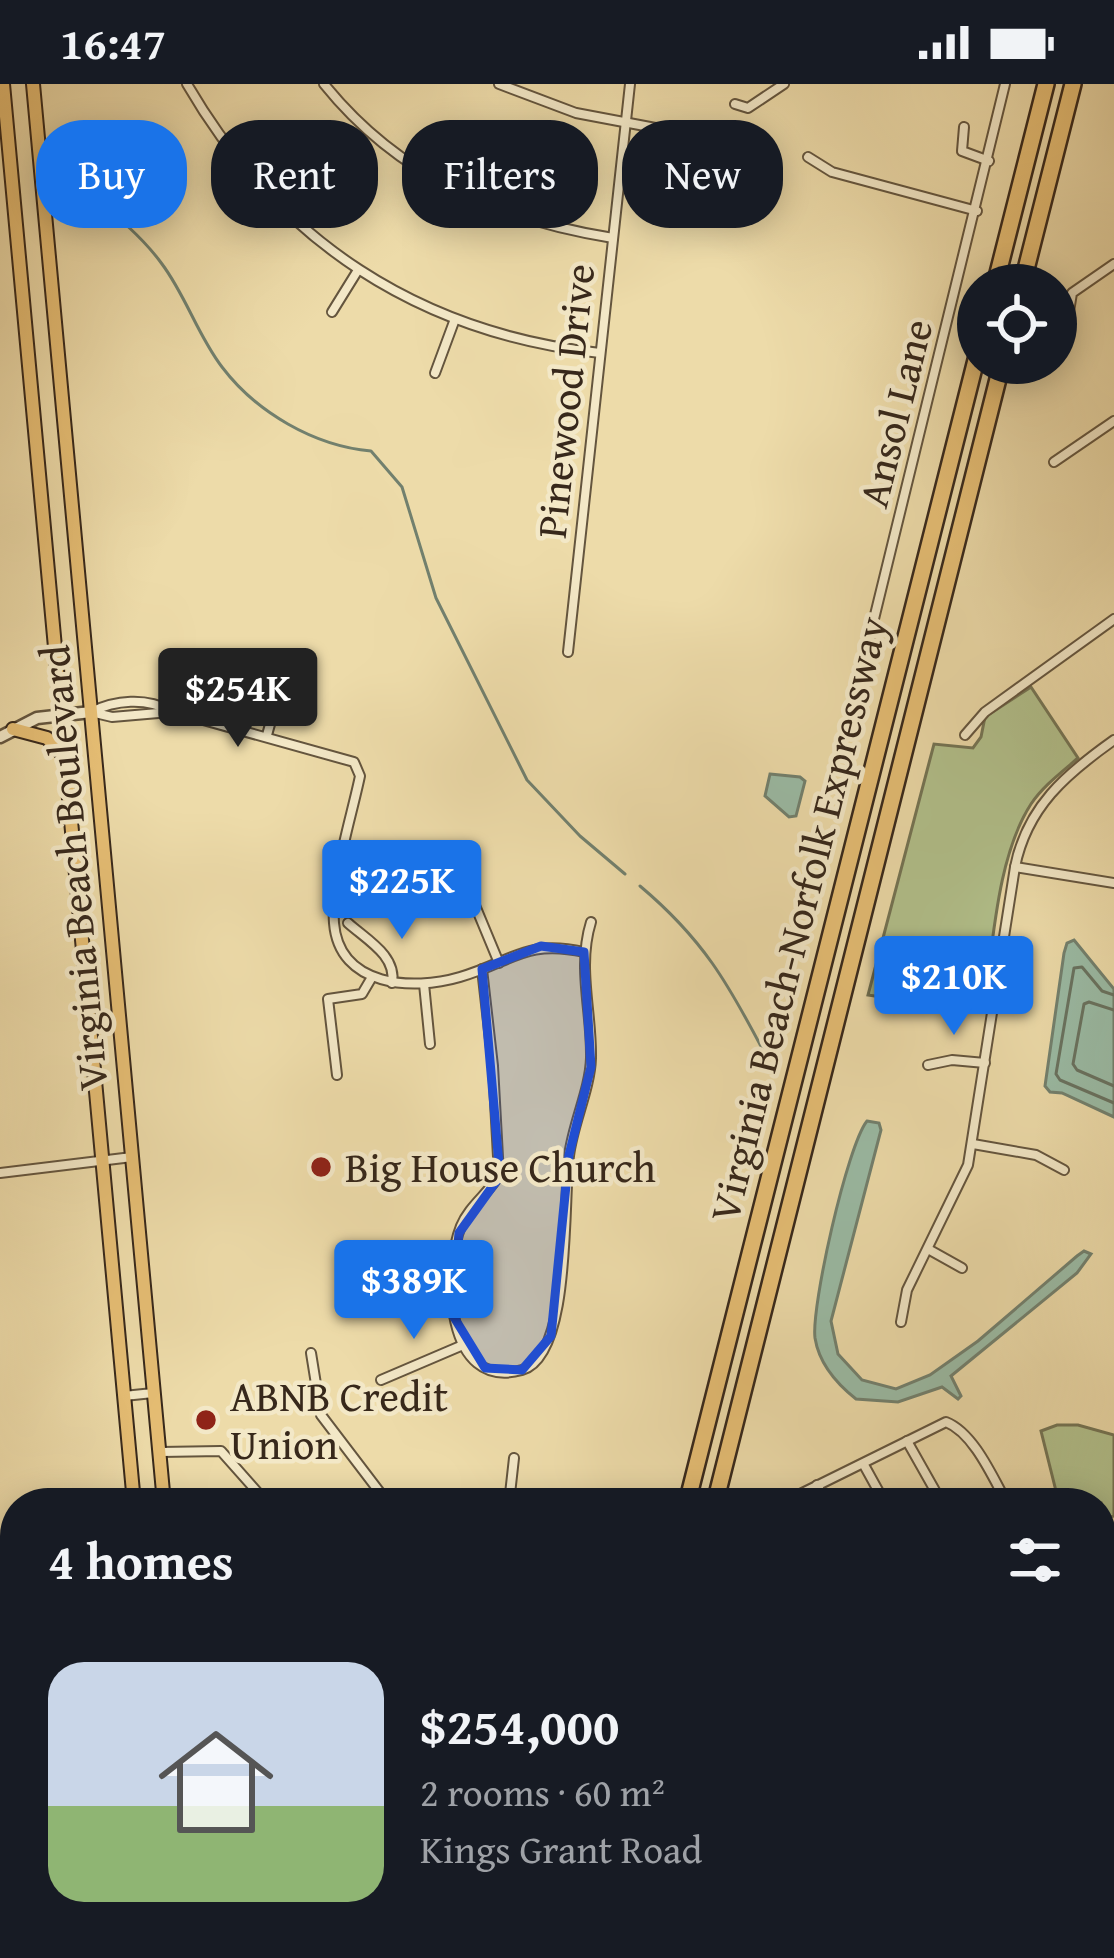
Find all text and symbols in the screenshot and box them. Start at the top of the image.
text: 16:47 [60,10,166,75]
chip: Buy [36,120,187,228]
chip: Rent [211,120,378,228]
chip: Filters [402,120,598,228]
chip: New [622,120,783,228]
street label: Pinewood Drive [520,261,609,541]
map controls [957,264,1077,384]
button: locate [957,264,1077,384]
street label: Ansol Lane [842,312,947,513]
street label: Virginia Beach-Norfolk Expressway [693,610,902,1228]
street label: Virginia Beach Boulevard [23,642,122,1093]
pin: $254K [154,648,322,750]
text: $254K [185,658,291,715]
pin: $225K [318,840,486,942]
text: $225K [349,850,455,907]
pin: $210K [870,936,1038,1038]
text: $210K [901,946,1007,1003]
place label: Big House Church [345,1136,656,1197]
marker: Big House Church [308,1154,334,1180]
pin: $389K [330,1240,498,1342]
text: $389K [361,1250,467,1307]
place label: ABNB Credit Union [230,1365,448,1474]
marker: ABNB Credit Union [193,1407,219,1433]
text: 4 homes [48,1523,234,1598]
icon: filters [1002,1527,1068,1593]
text: $254,000 [420,1688,619,1763]
icon: home [144,1710,288,1854]
text: 2 rooms · 60 m² [420,1763,665,1820]
text: Kings Grant Road [420,1820,702,1877]

